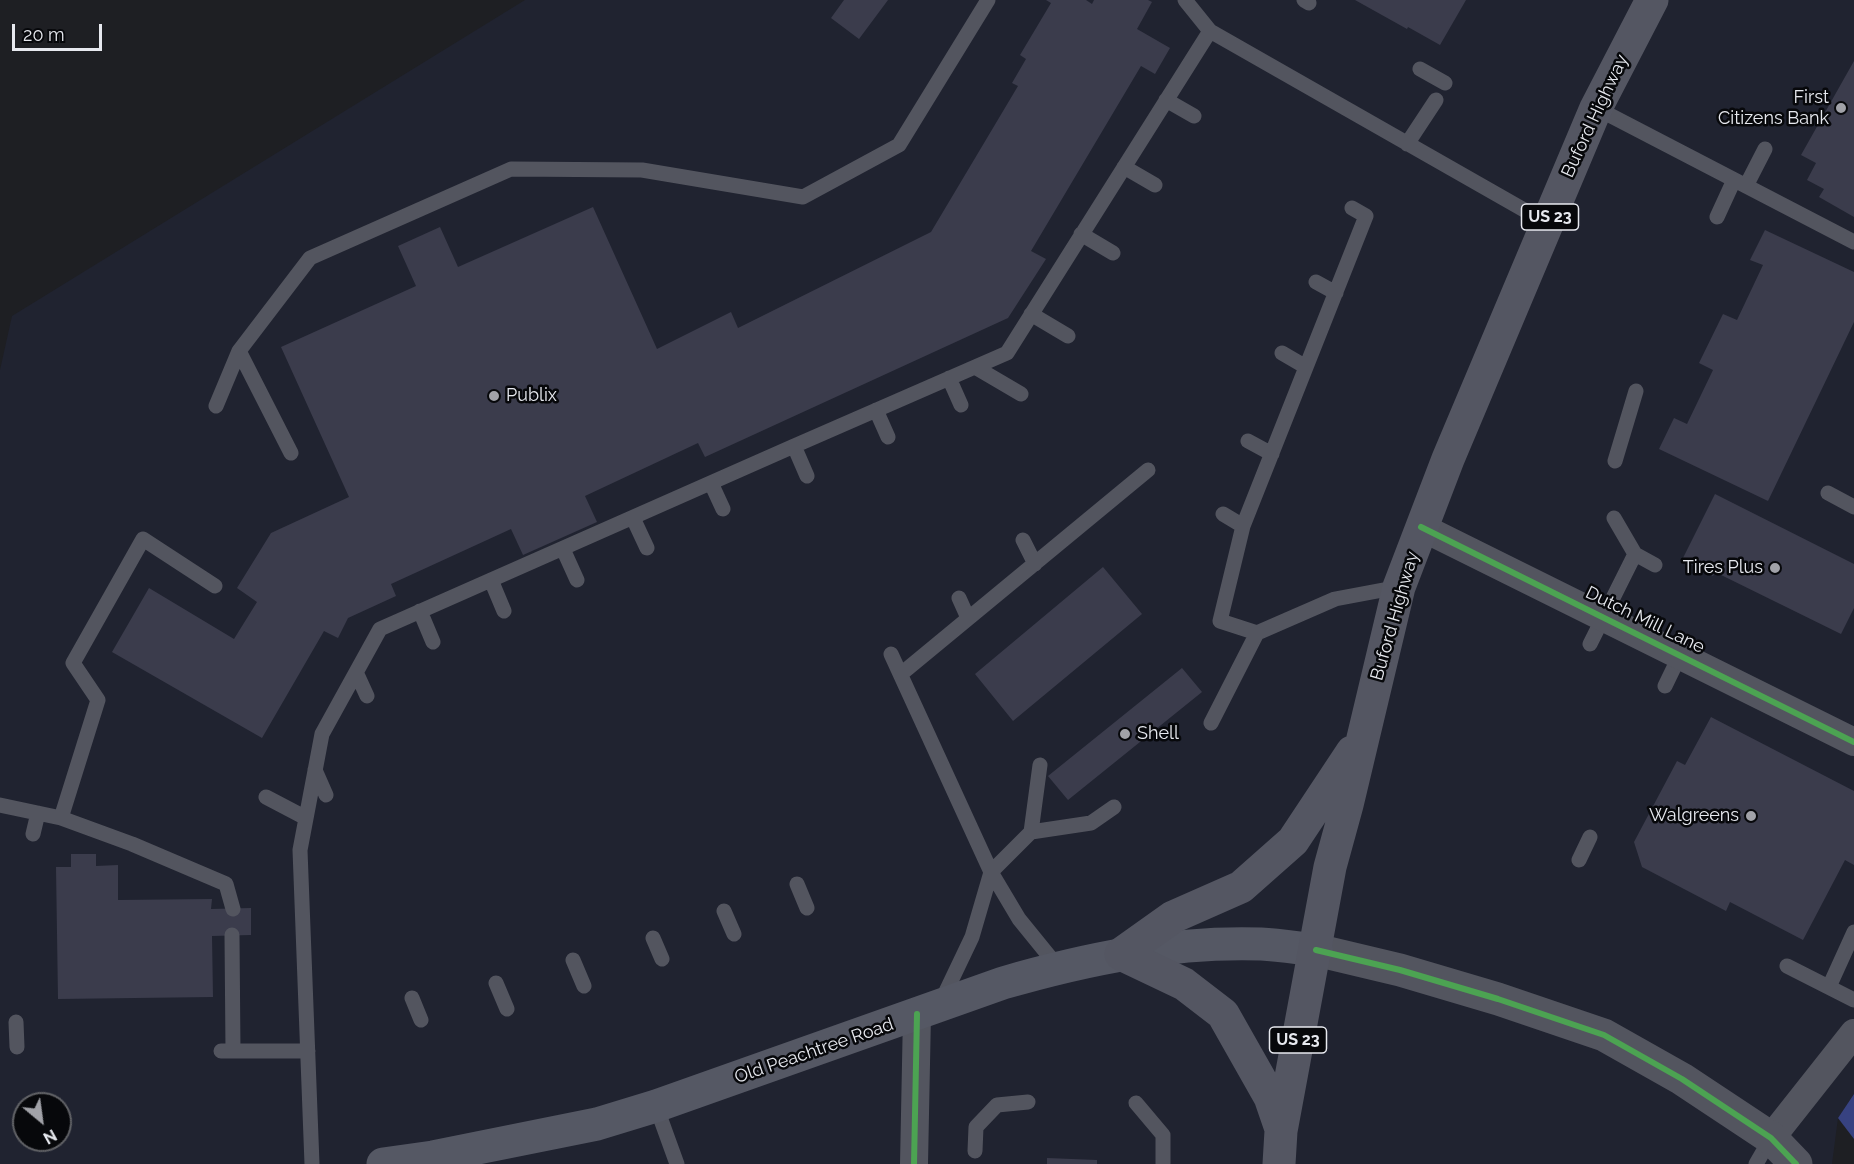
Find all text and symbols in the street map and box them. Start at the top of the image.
scale bar [15,12,105,50]
text: 20 m [23,24,65,45]
street label: Buford Highway [1557,51,1633,181]
place label: First Citizens Bank [1718,87,1829,130]
marker: First Citizens Bank [1834,101,1848,115]
road number: US 23 [1522,204,1578,230]
place label: Publix [506,385,557,407]
marker: Publix [487,389,501,403]
street label: Buford Highway [1366,549,1424,683]
place label: Tires Plus [1683,557,1763,579]
marker: Tires Plus [1768,561,1782,575]
street label: Dutch Mill Lane [1582,582,1708,658]
place label: Shell [1137,723,1179,745]
marker: Shell [1118,727,1132,741]
place label: Walgreens [1649,805,1739,827]
marker: Walgreens [1744,809,1758,823]
street label: Old Peachtree Road [732,1014,896,1088]
road number: US 23 [1270,1027,1326,1053]
north arrow [12,1092,72,1152]
text: N [40,1125,60,1148]

